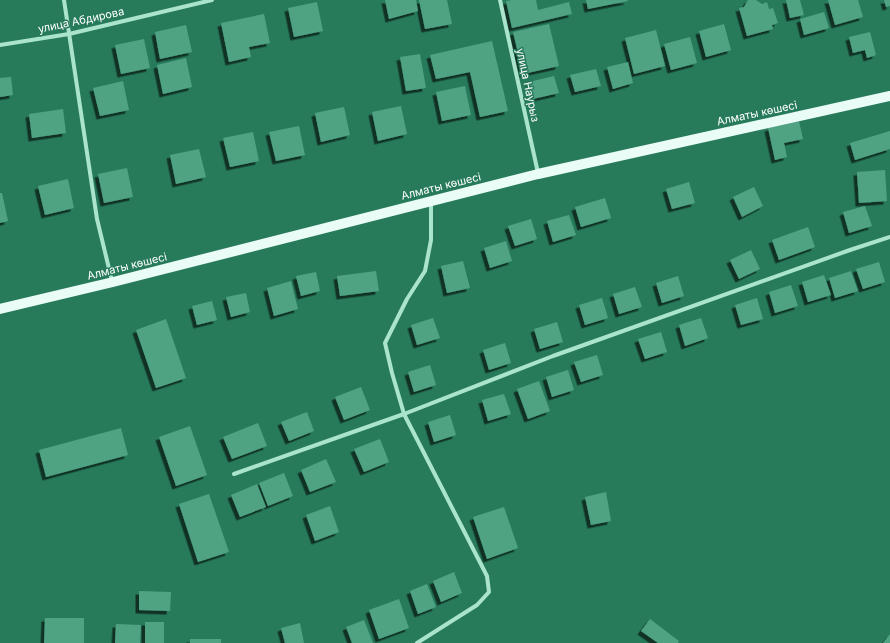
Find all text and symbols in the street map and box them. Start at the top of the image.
street label: улица Абдирова [37,4,125,36]
street label: улица Наурыз [513,47,543,123]
street label: Алматы көшесі [716,98,798,128]
street label: Алматы көшесі [400,169,482,203]
street label: Алматы көшесі [86,249,168,283]

